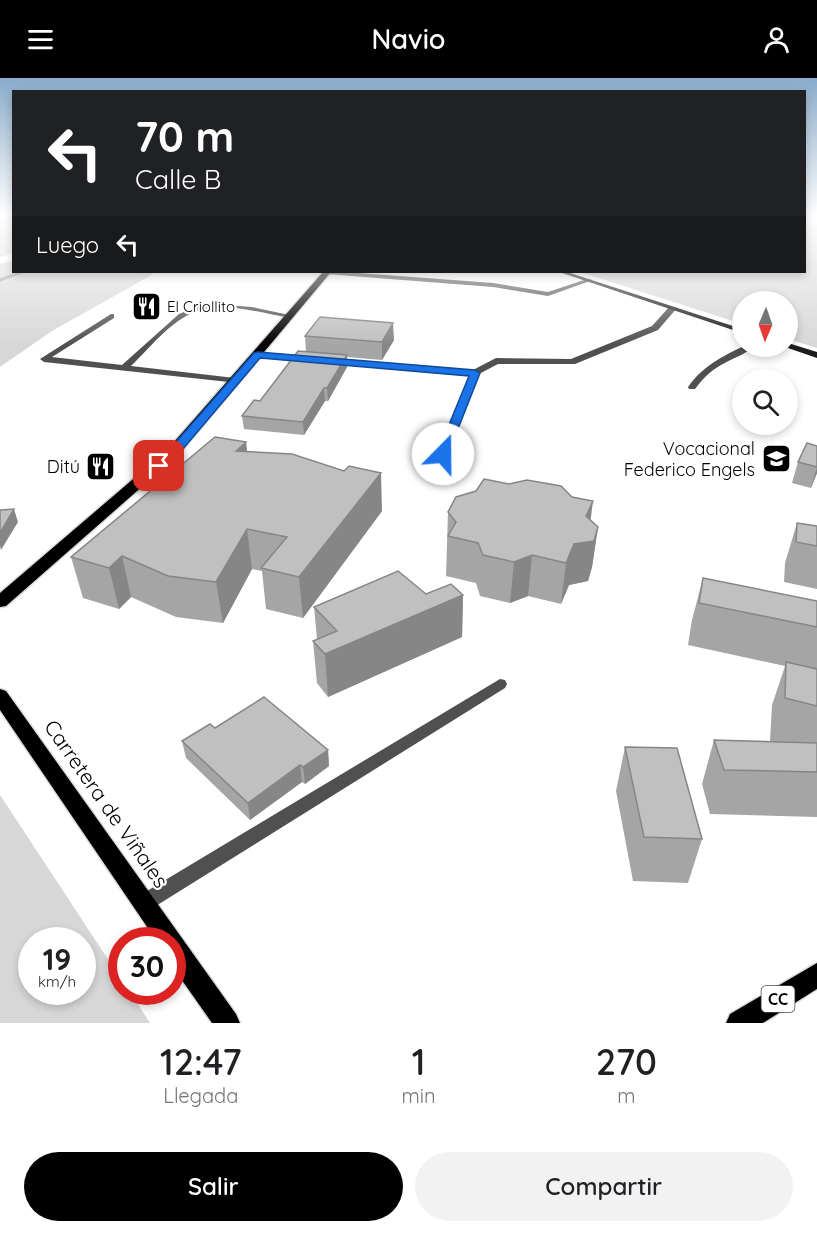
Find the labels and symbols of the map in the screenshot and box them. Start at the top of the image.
restaurant icon: El Criollito [130,291,162,323]
north arrow [732,291,798,357]
place label: El Criollito [167,297,235,316]
position arrow [411,422,475,486]
place label: Vocacional Federico Engels [624,437,755,481]
pin [133,440,184,491]
school or university icon: Vocacional Federico Engels [760,443,792,475]
restaurant icon: Ditú [85,451,117,483]
place label: Ditú [47,455,80,478]
street label: Carretera de Viñales [39,714,175,892]
speed limit sign: 30 [108,927,186,1005]
road number: CC [762,986,794,1012]

